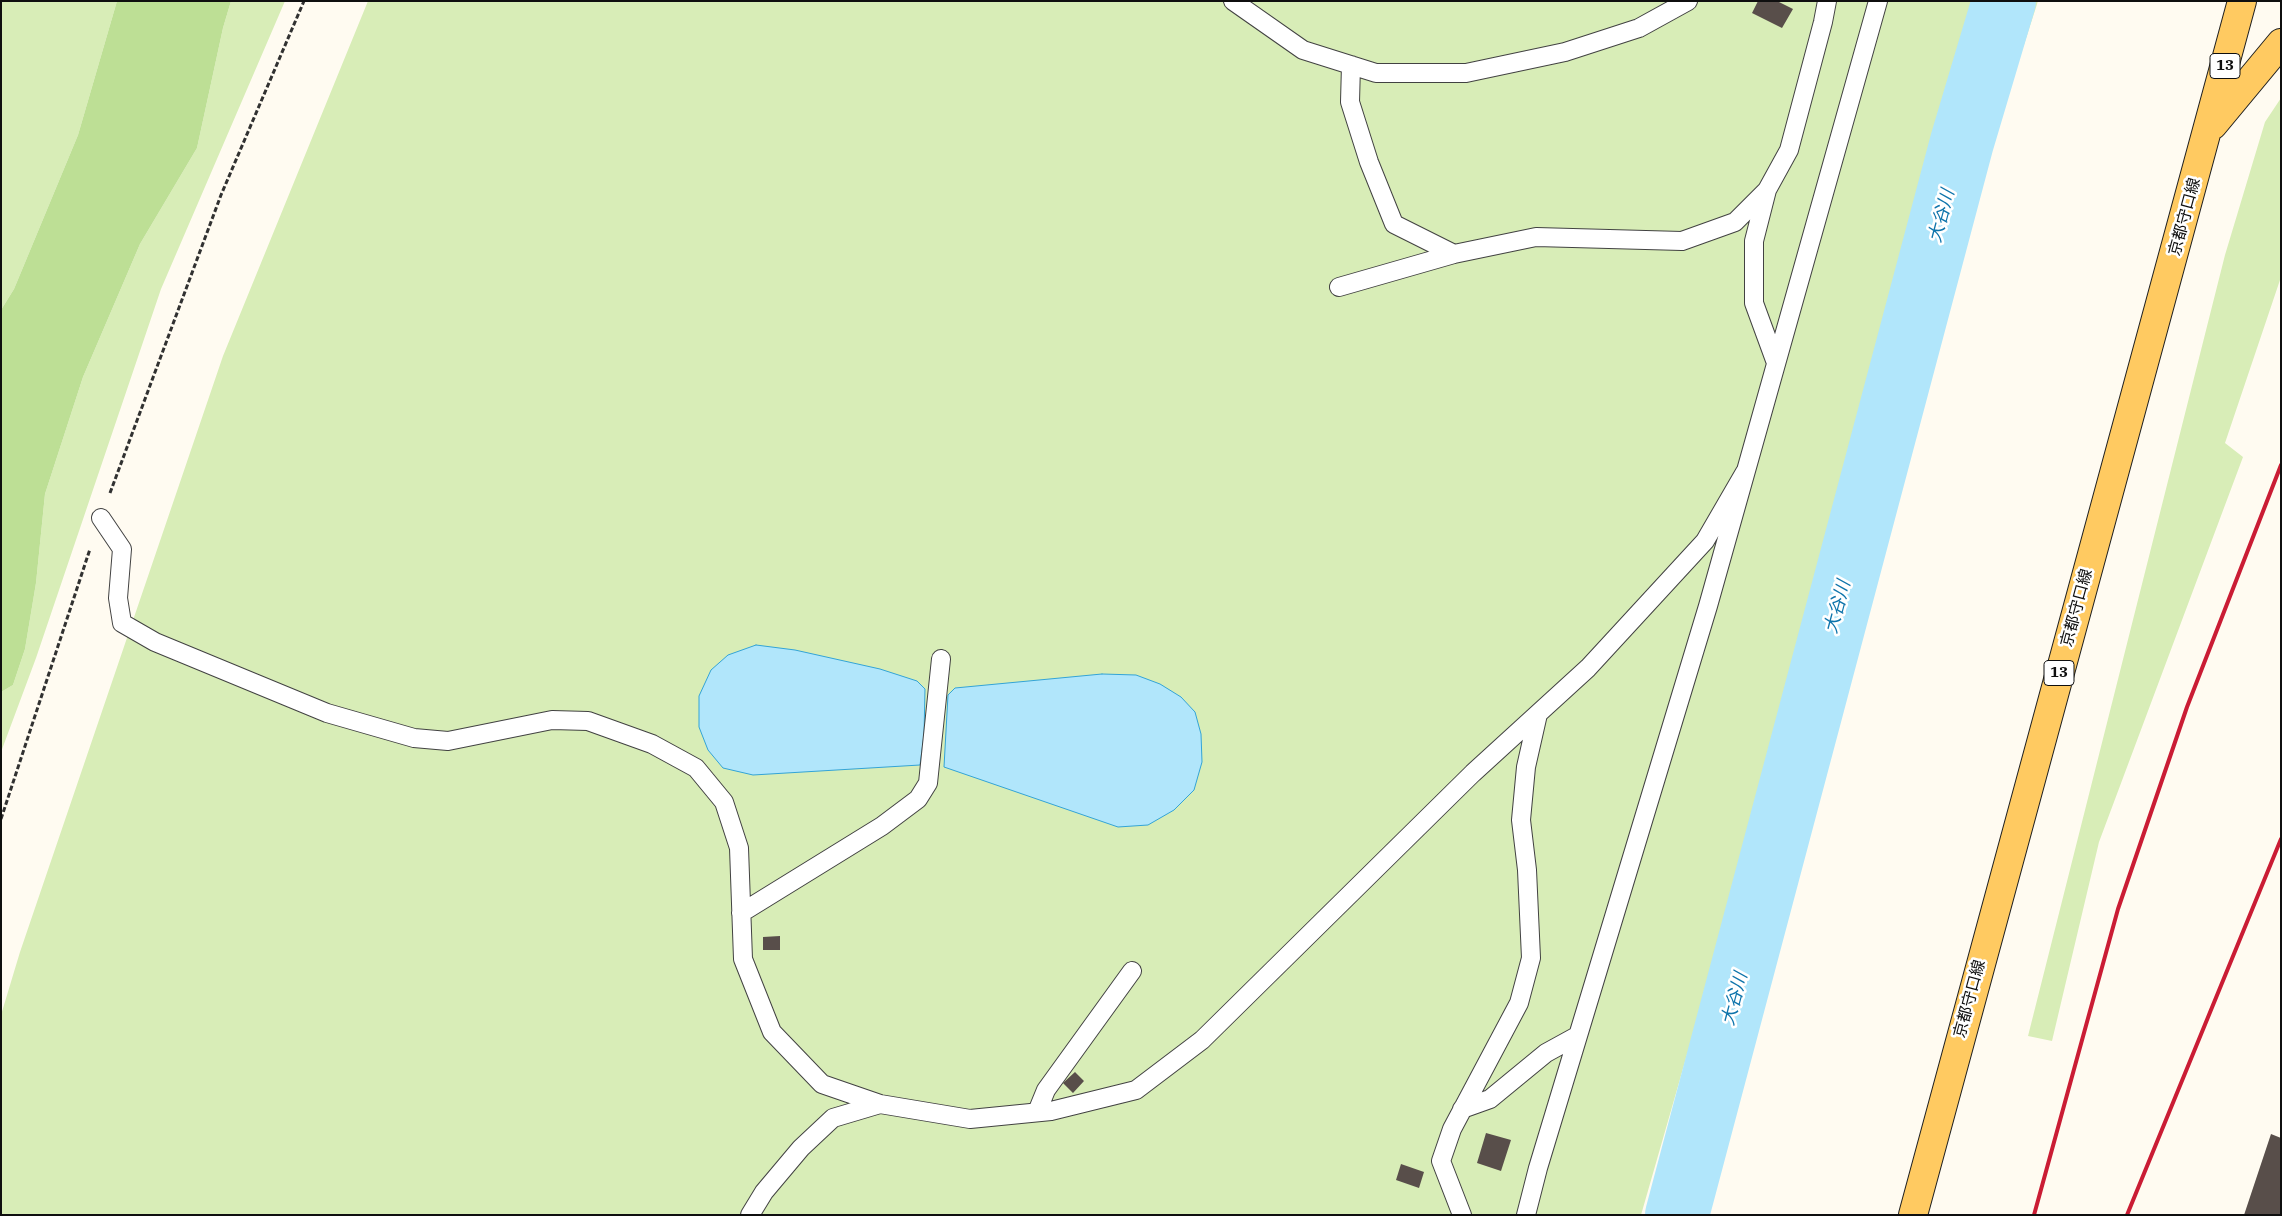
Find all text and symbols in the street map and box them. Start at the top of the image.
road number: 13 [2210,54,2240,78]
street label: 京都守口線 [2165,176,2205,258]
water label: 大谷川 [1925,187,1959,245]
street label: 京都守口線 [2057,567,2097,649]
water label: 大谷川 [1821,578,1855,636]
road number: 13 [2044,660,2074,686]
street label: 京都守口線 [1950,958,1990,1040]
water label: 大谷川 [1718,970,1752,1028]

